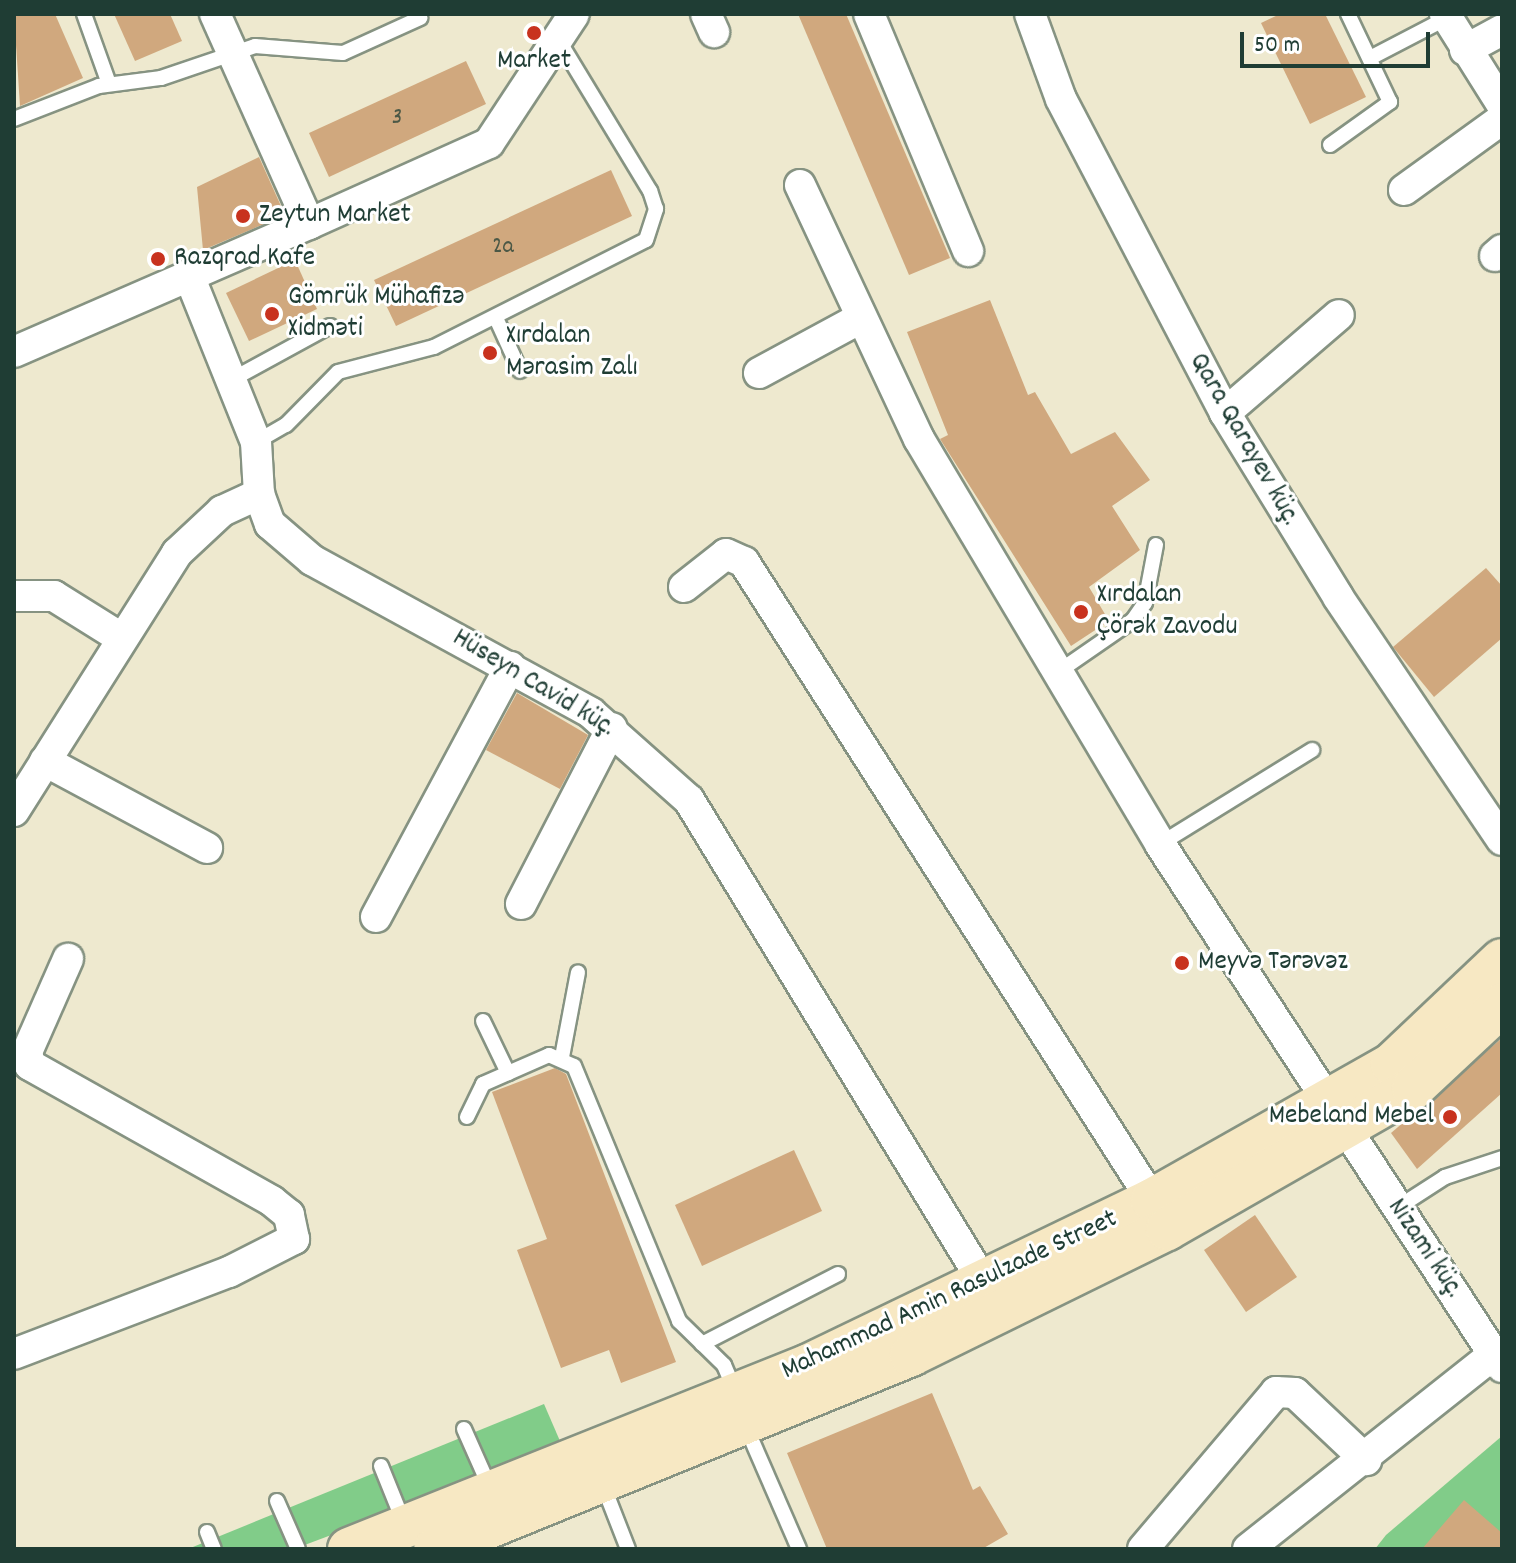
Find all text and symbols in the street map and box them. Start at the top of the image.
scale bar [1244,16,1434,66]
marker: Market [525,24,543,42]
text: 50 m [1254,29,1300,63]
place label: Market [497,45,571,79]
house number: 3 [392,105,402,133]
place label: Zeytun Market [259,199,411,233]
marker: Zeytun Market [234,207,252,225]
house number: 2a [492,234,514,262]
place label: Razqrad Kafe [174,242,315,276]
marker: Razqrad Kafe [149,250,167,268]
place label: Gömrük Mühafizə Xidməti [288,281,464,347]
marker: Gömrük Mühafizə Xidməti [263,305,281,323]
place label: Xırdalan Mərasim Zalı [506,320,638,386]
marker: Xırdalan Mərasim Zalı [481,344,499,362]
street label: Qara Qarayev küç. [1180,348,1306,532]
place label: Xırdalan Çörək Zavodu [1097,579,1237,645]
marker: Xırdalan Çörək Zavodu [1072,603,1090,621]
street label: Hüseyn Cavid küç. [446,622,620,746]
place label: Meyvə Tərəvəz [1198,946,1348,980]
marker: Meyvə Tərəvəz [1173,954,1191,972]
place label: Mebeland Mebel [1269,1100,1434,1134]
marker: Mebeland Mebel [1441,1108,1459,1126]
street label: Nizami küç. [1378,1193,1470,1305]
street label: Mahammad Amin Rasulzade Street [777,1203,1123,1389]

